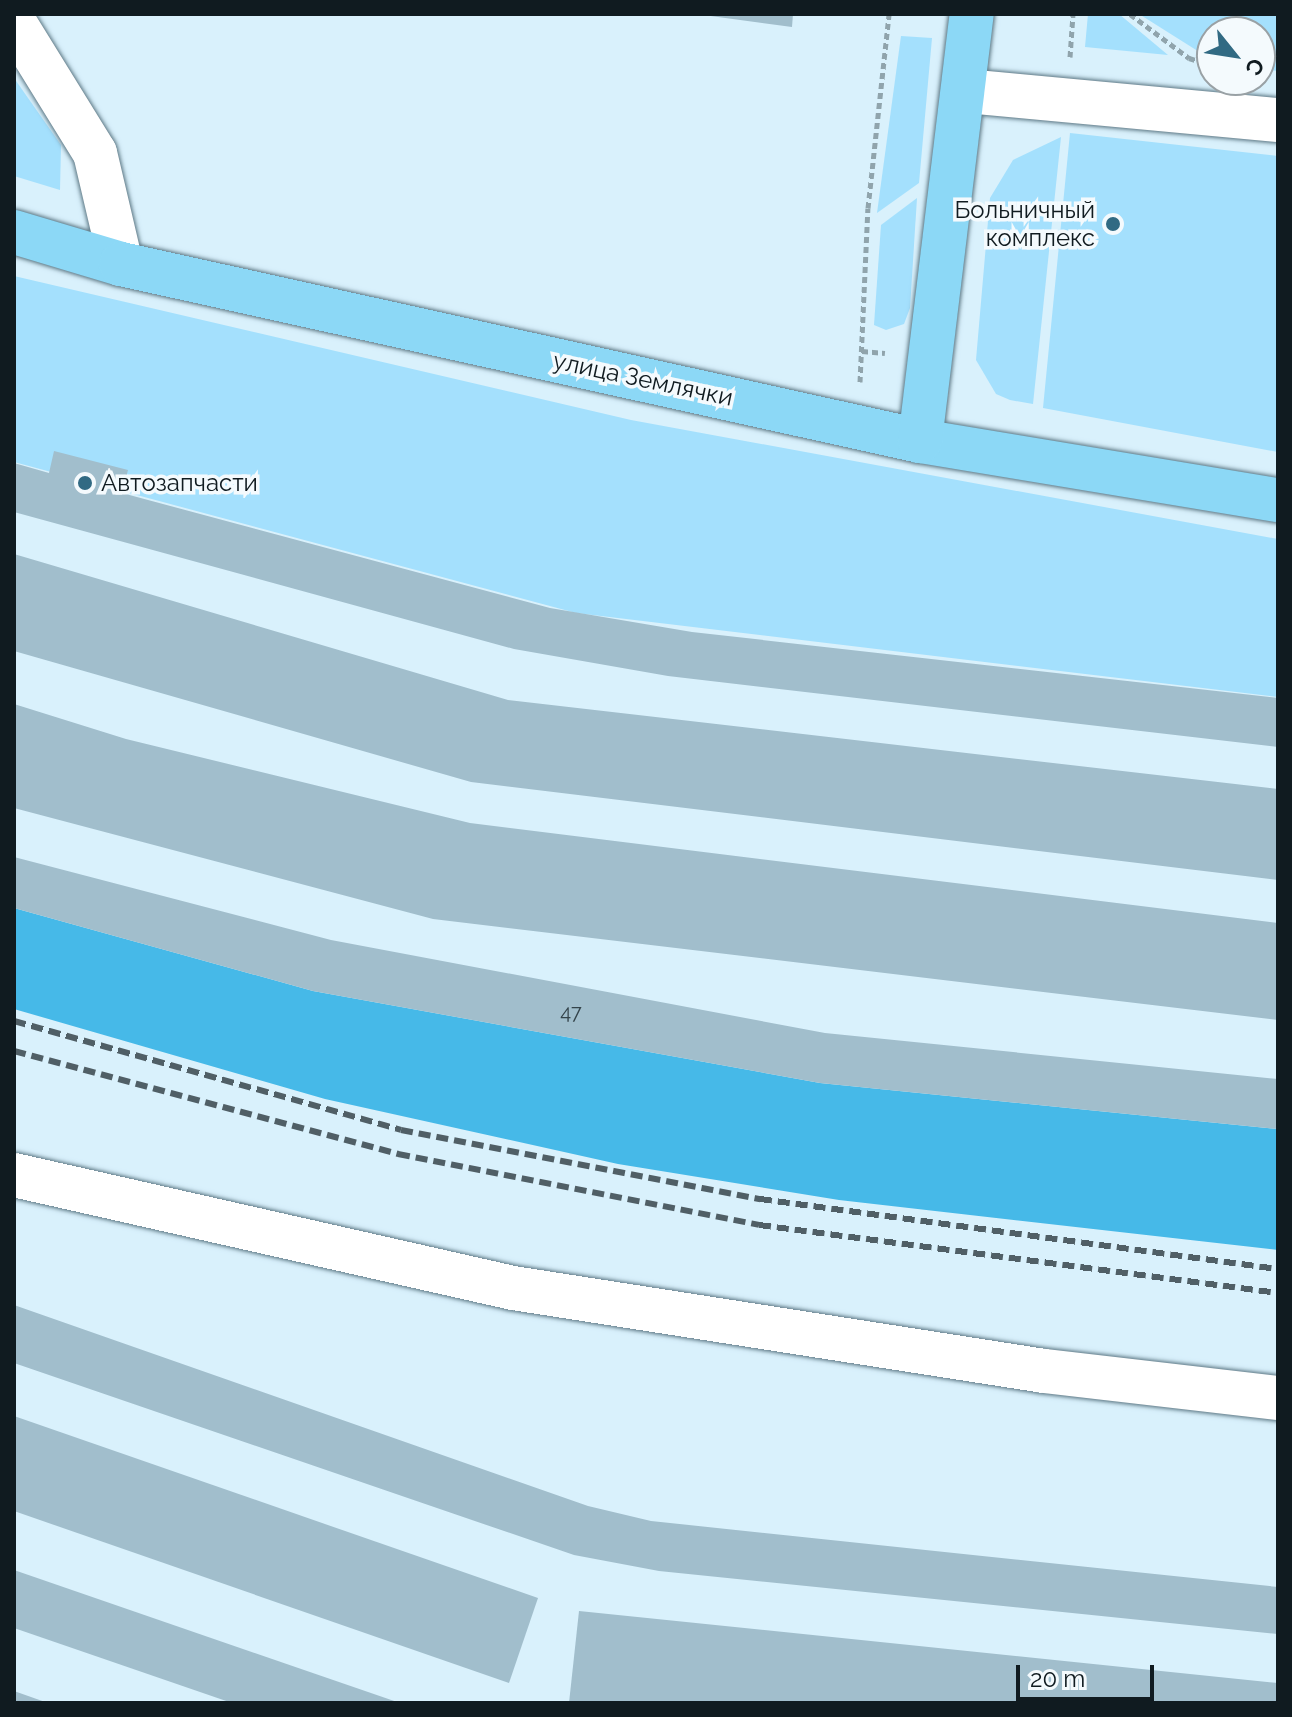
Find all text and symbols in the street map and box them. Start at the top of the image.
north arrow [1196,16,1276,96]
text: С [1240,54,1270,80]
place label: Больничный комплекс [955,196,1095,252]
marker: Больничный комплекс [1102,213,1124,235]
street label: улица Землячки [550,346,736,412]
place label: Автозапчасти [101,469,258,497]
marker: Автозапчасти [76,474,94,492]
house number: 47 [560,1000,582,1024]
scale bar [1020,1649,1158,1699]
text: 20 m [1030,1664,1085,1693]

